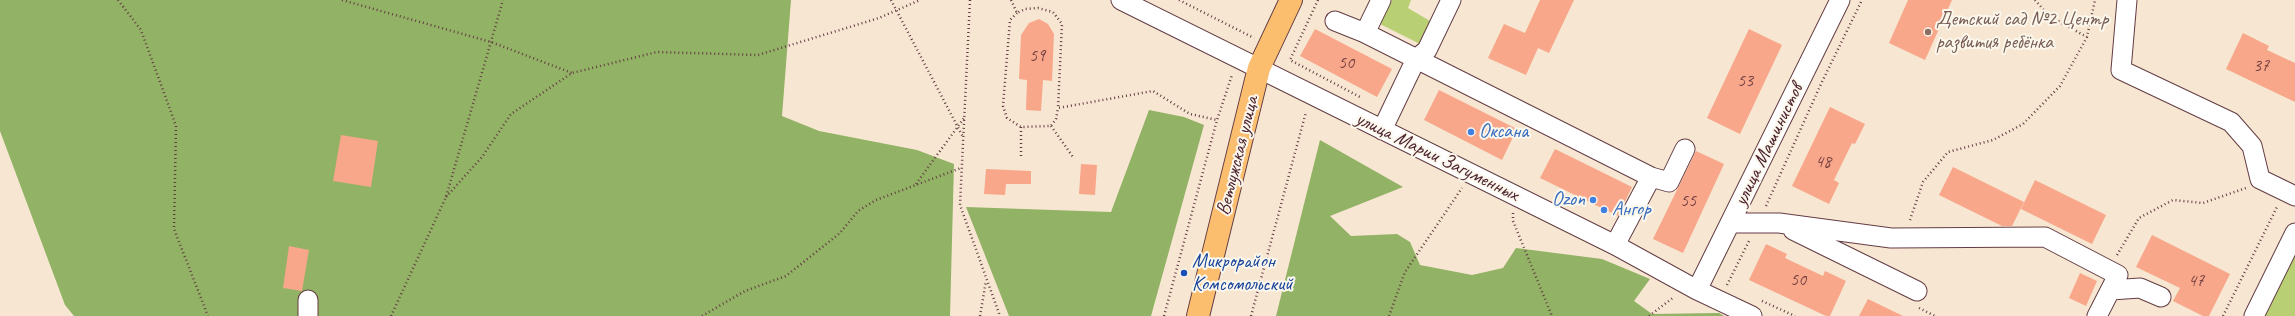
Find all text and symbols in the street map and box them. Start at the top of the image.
place label: Детский сад №2 Центр развития ребёнка [1936,8,2108,55]
marker: Детский сад №2 Центр развития ребёнка [1923,27,1933,37]
house number: 59 [1029,45,1045,67]
house number: 50 [1338,52,1354,74]
house number: 37 [2253,55,2269,77]
house number: 53 [1737,70,1753,92]
street label: улица Машинистов [1729,80,1809,210]
street label: Ветлужская улица [1212,94,1264,218]
street label: улица Марии Загуменных [1351,107,1523,207]
place label: Оксана [1479,120,1528,144]
marker: Оксана [1466,127,1476,137]
house number: 48 [1815,151,1831,173]
place label: Ozon [1552,188,1585,212]
house number: 55 [1680,190,1696,212]
marker: Ozon [1588,195,1598,205]
place label: Ангор [1612,198,1650,222]
marker: Ангор [1599,205,1609,215]
place label: Микрорайон Комсомольский [1192,250,1293,297]
marker: Микрорайон Комсомольский [1179,268,1189,278]
house number: 50 [1790,269,1806,291]
house number: 47 [2188,270,2204,292]

